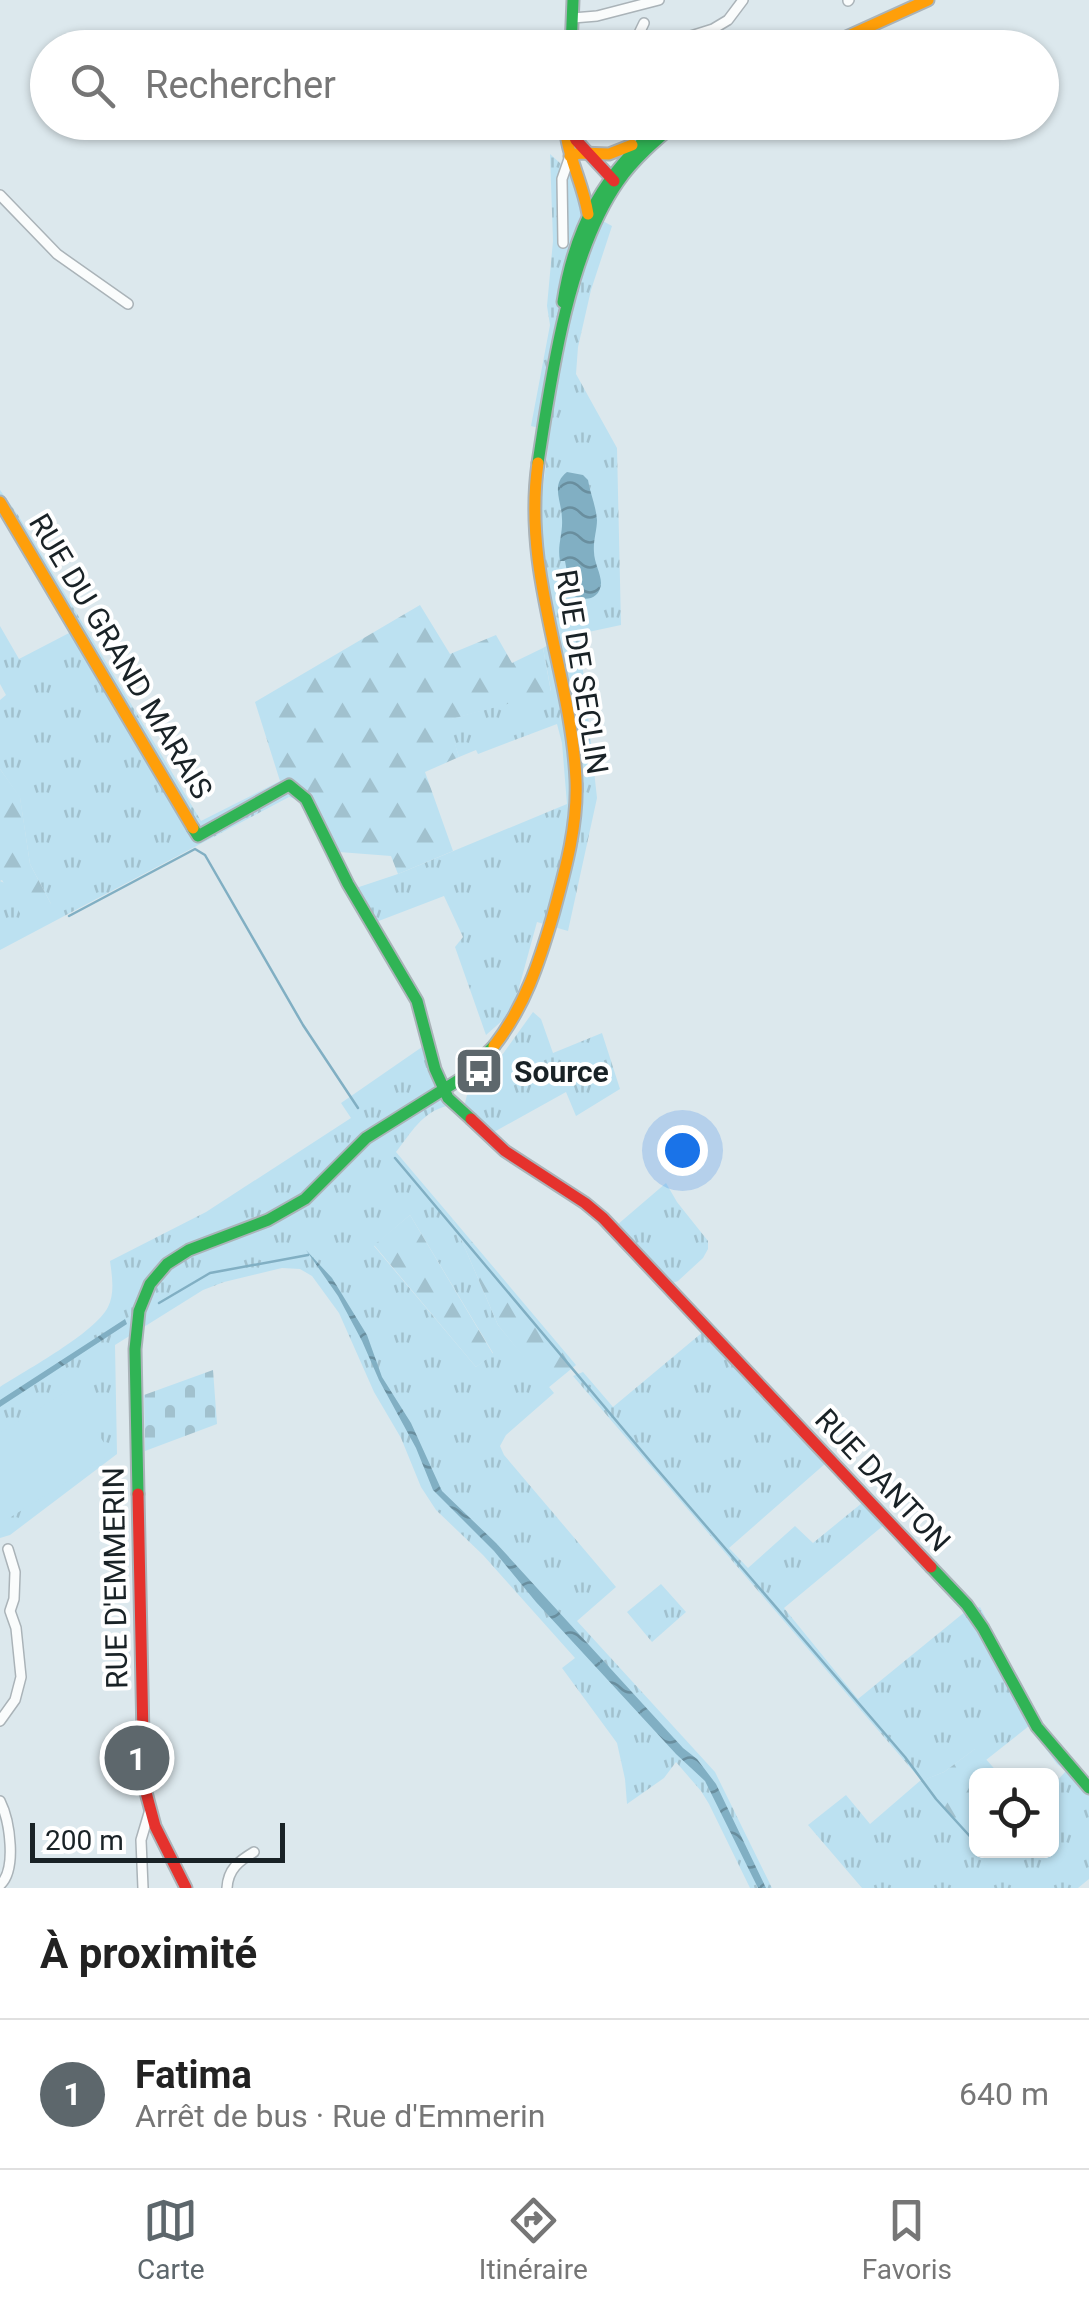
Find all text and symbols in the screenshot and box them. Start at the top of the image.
search box [30,30,1059,140]
icon: search [65,58,120,113]
text: Rechercher [145,63,336,107]
street label: RUE DU GRAND MARAIS [22,507,220,805]
street label: RUE DE SECLIN [549,567,615,777]
bus stop icon: Source [453,1045,505,1097]
place label: Source [514,1054,609,1089]
your location [657,1125,708,1176]
street label: RUE DANTON [808,1402,958,1558]
street label: RUE D'EMMERIN [96,1467,134,1689]
pin: 1 [104,1720,170,1796]
map controls [969,1768,1059,1858]
button: locate [969,1768,1059,1858]
scale bar [30,1818,285,1862]
text: 200 m [45,1824,124,1857]
text: À proximité [40,1929,257,1978]
text: Fatima [135,2053,252,2097]
text: 1 [63,2075,82,2113]
text: 640 m [959,2075,1049,2113]
text: Arrêt de bus · Rue d'Emmerin [135,2097,545,2135]
tab: Carte [137,2193,205,2286]
tab: Itinéraire [479,2193,588,2286]
tab: Favoris [862,2193,952,2286]

